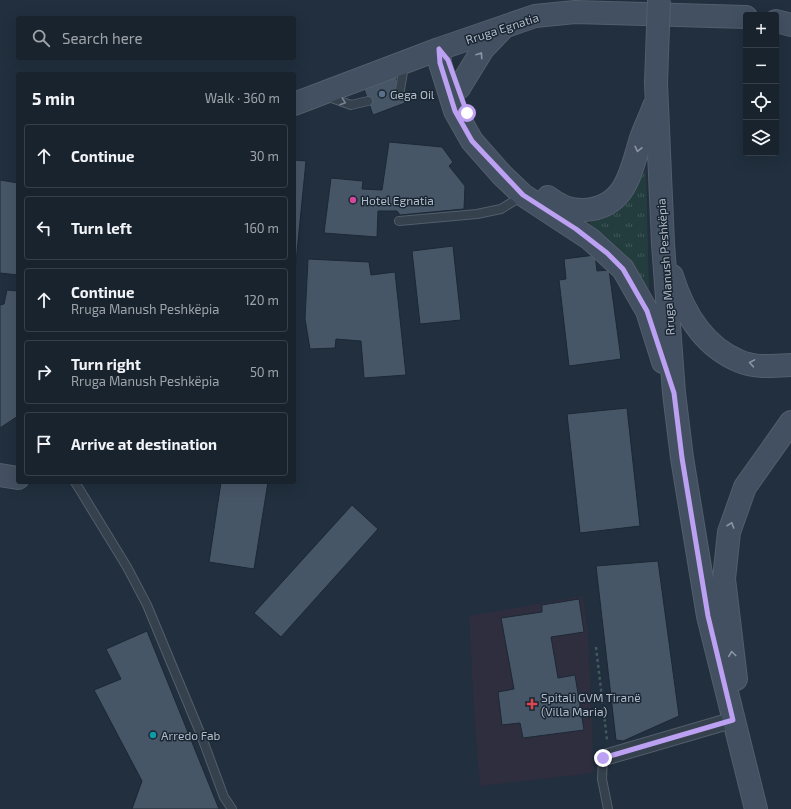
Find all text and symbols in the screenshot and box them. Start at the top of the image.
street label: Rruga Egnatia [464,10,540,46]
map controls [743,12,779,156]
button: + [743,12,779,48]
search box [16,16,296,60]
icon: search [30,27,52,49]
text: Search here [62,29,143,47]
button: − [743,48,779,84]
one-way arrow [475,52,482,59]
button: locate [743,84,779,120]
place label: Gega Oil [390,87,435,101]
text: 5 min [32,88,75,108]
marker: Gega Oil [377,89,387,99]
text: Walk · 360 m [205,90,280,106]
one-way arrow [340,98,347,106]
route start [458,104,476,122]
button: layers [743,120,779,156]
icon: ahead [33,145,55,167]
one-way arrow [635,146,643,153]
text: Continue [71,147,134,165]
text: 30 m [250,148,279,164]
place label: Hotel Egnatia [361,193,434,207]
marker: Hotel Egnatia [348,195,358,205]
street label: Rruga Manush Peshkëpia [653,198,677,336]
icon: left [33,217,55,239]
text: Turn left [71,219,132,237]
text: 160 m [244,220,279,236]
text: Continue [71,283,134,301]
icon: ahead [33,289,55,311]
text: 120 m [244,292,279,308]
text: Rruga Manush Peshkëpia [71,301,219,317]
text: Turn right [71,355,141,373]
one-way arrow [749,360,755,368]
icon: right [33,361,55,383]
text: 50 m [250,364,279,380]
text: Rruga Manush Peshkëpia [71,373,219,389]
icon: arrive [33,433,55,455]
text: Arrive at destination [71,435,217,453]
one-way arrow [727,521,735,528]
one-way arrow [728,651,737,657]
place label: Spitali GVM Tiranë (Villa Maria) [541,690,641,718]
marker: Spitali GVM Tiranë (Villa Maria) [526,698,538,710]
place label: Arredo Fab [161,728,221,742]
marker: Arredo Fab [148,730,158,740]
route end [594,749,612,767]

